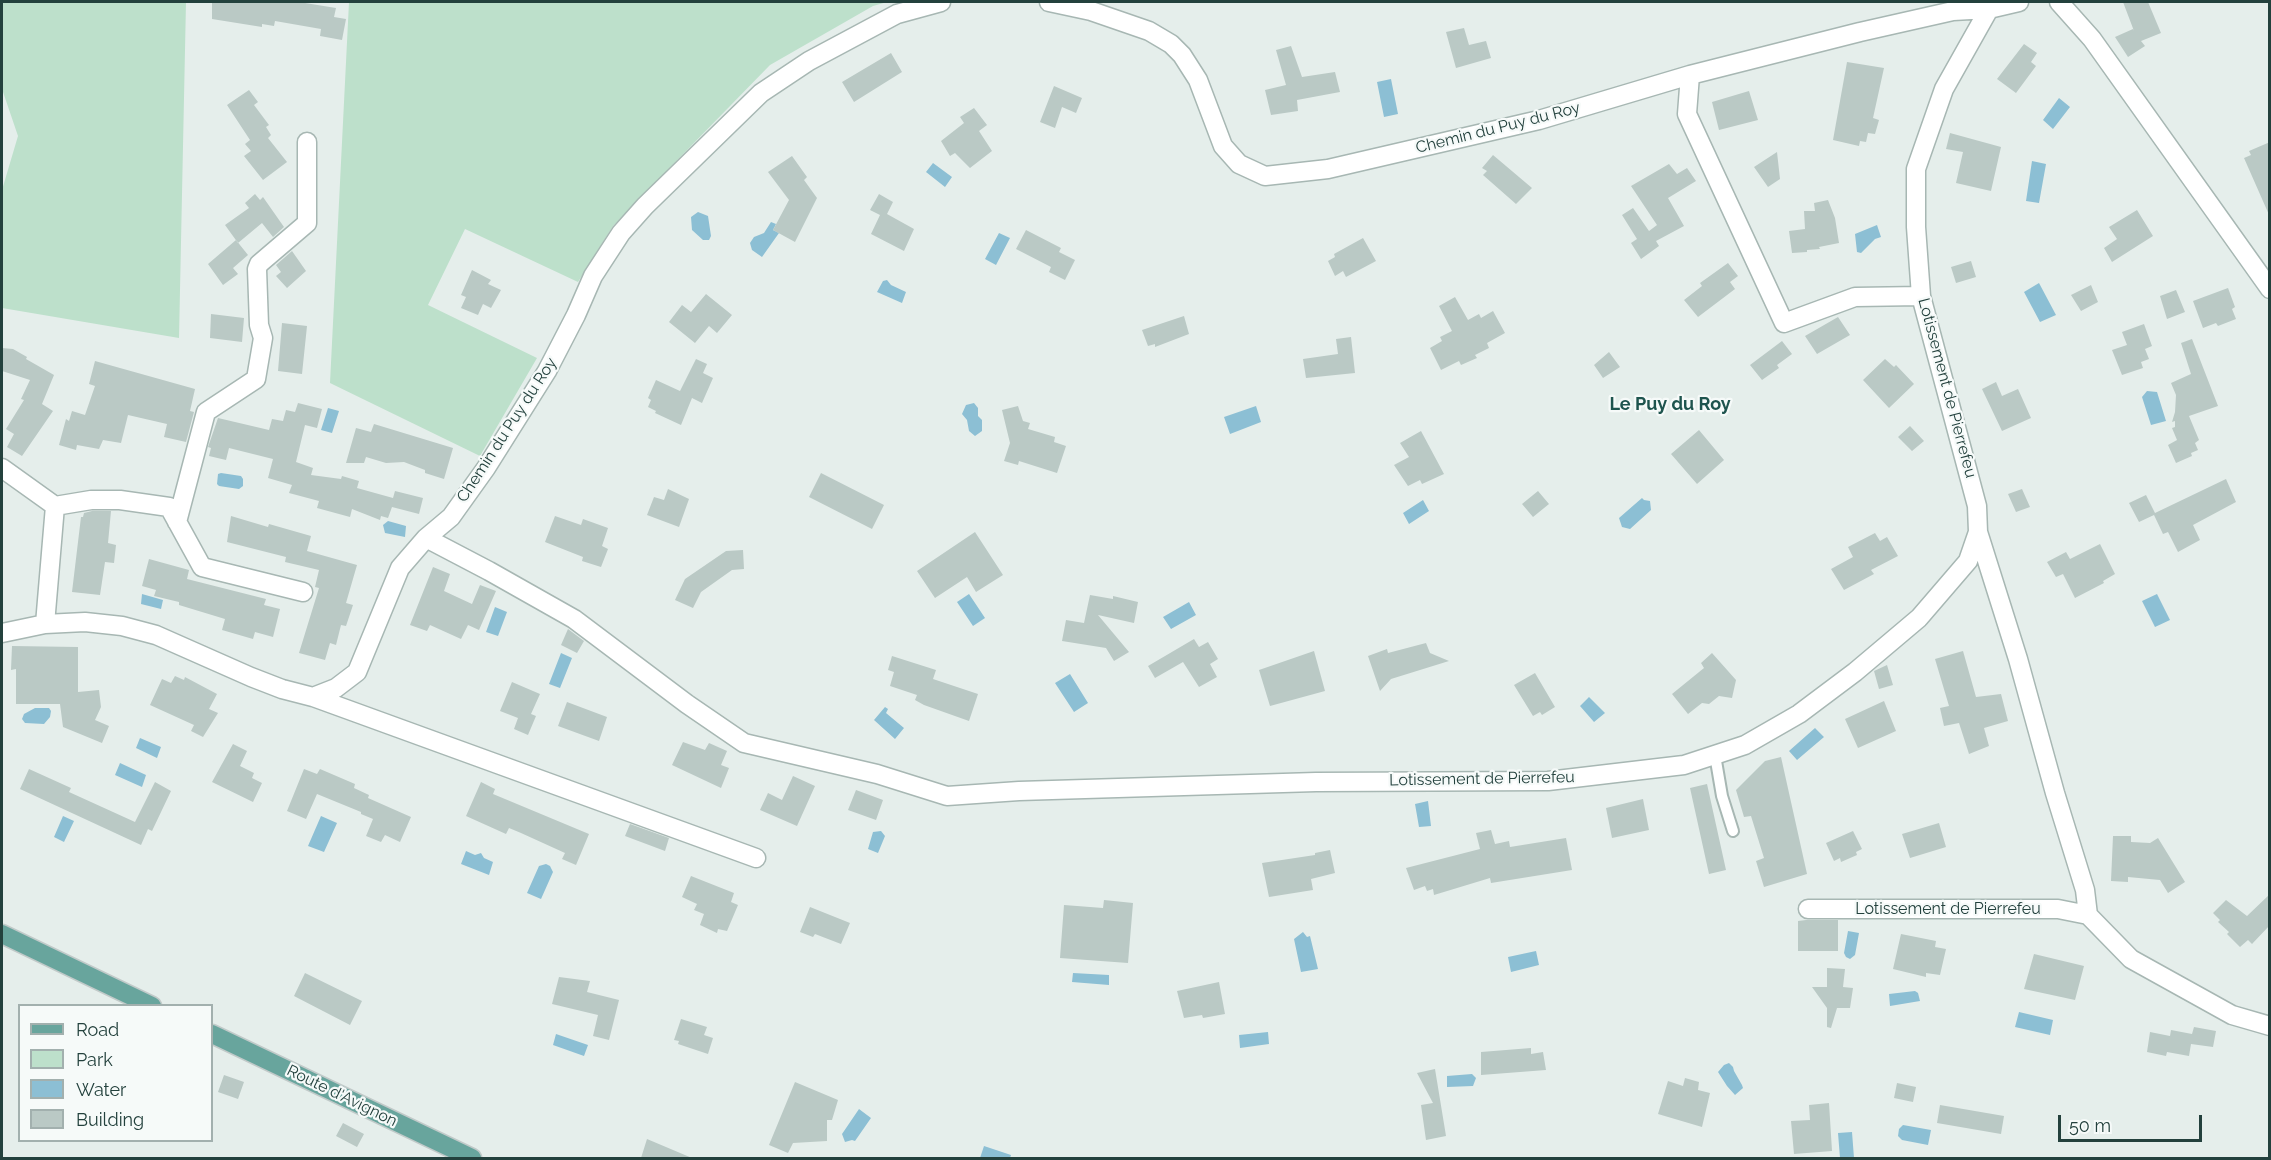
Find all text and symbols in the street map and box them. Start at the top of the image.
street label: Chemin du Puy du Roy [1414,98,1582,158]
street label: Lotissement de Pierrefeu [1914,296,1980,480]
street label: Chemin du Puy du Roy [453,354,561,506]
district label: Le Puy du Roy [1609,394,1731,416]
street label: Lotissement de Pierrefeu [1389,768,1575,790]
street label: Lotissement de Pierrefeu [1855,899,2041,919]
legend [18,1004,213,1142]
text: Road [76,1019,119,1040]
text: Park [76,1049,113,1070]
street label: Route d'Avignon [284,1061,400,1131]
text: Water [76,1079,126,1100]
scale bar [2061,1103,2205,1141]
text: Building [76,1109,144,1130]
text: 50 m [2069,1115,2111,1136]

